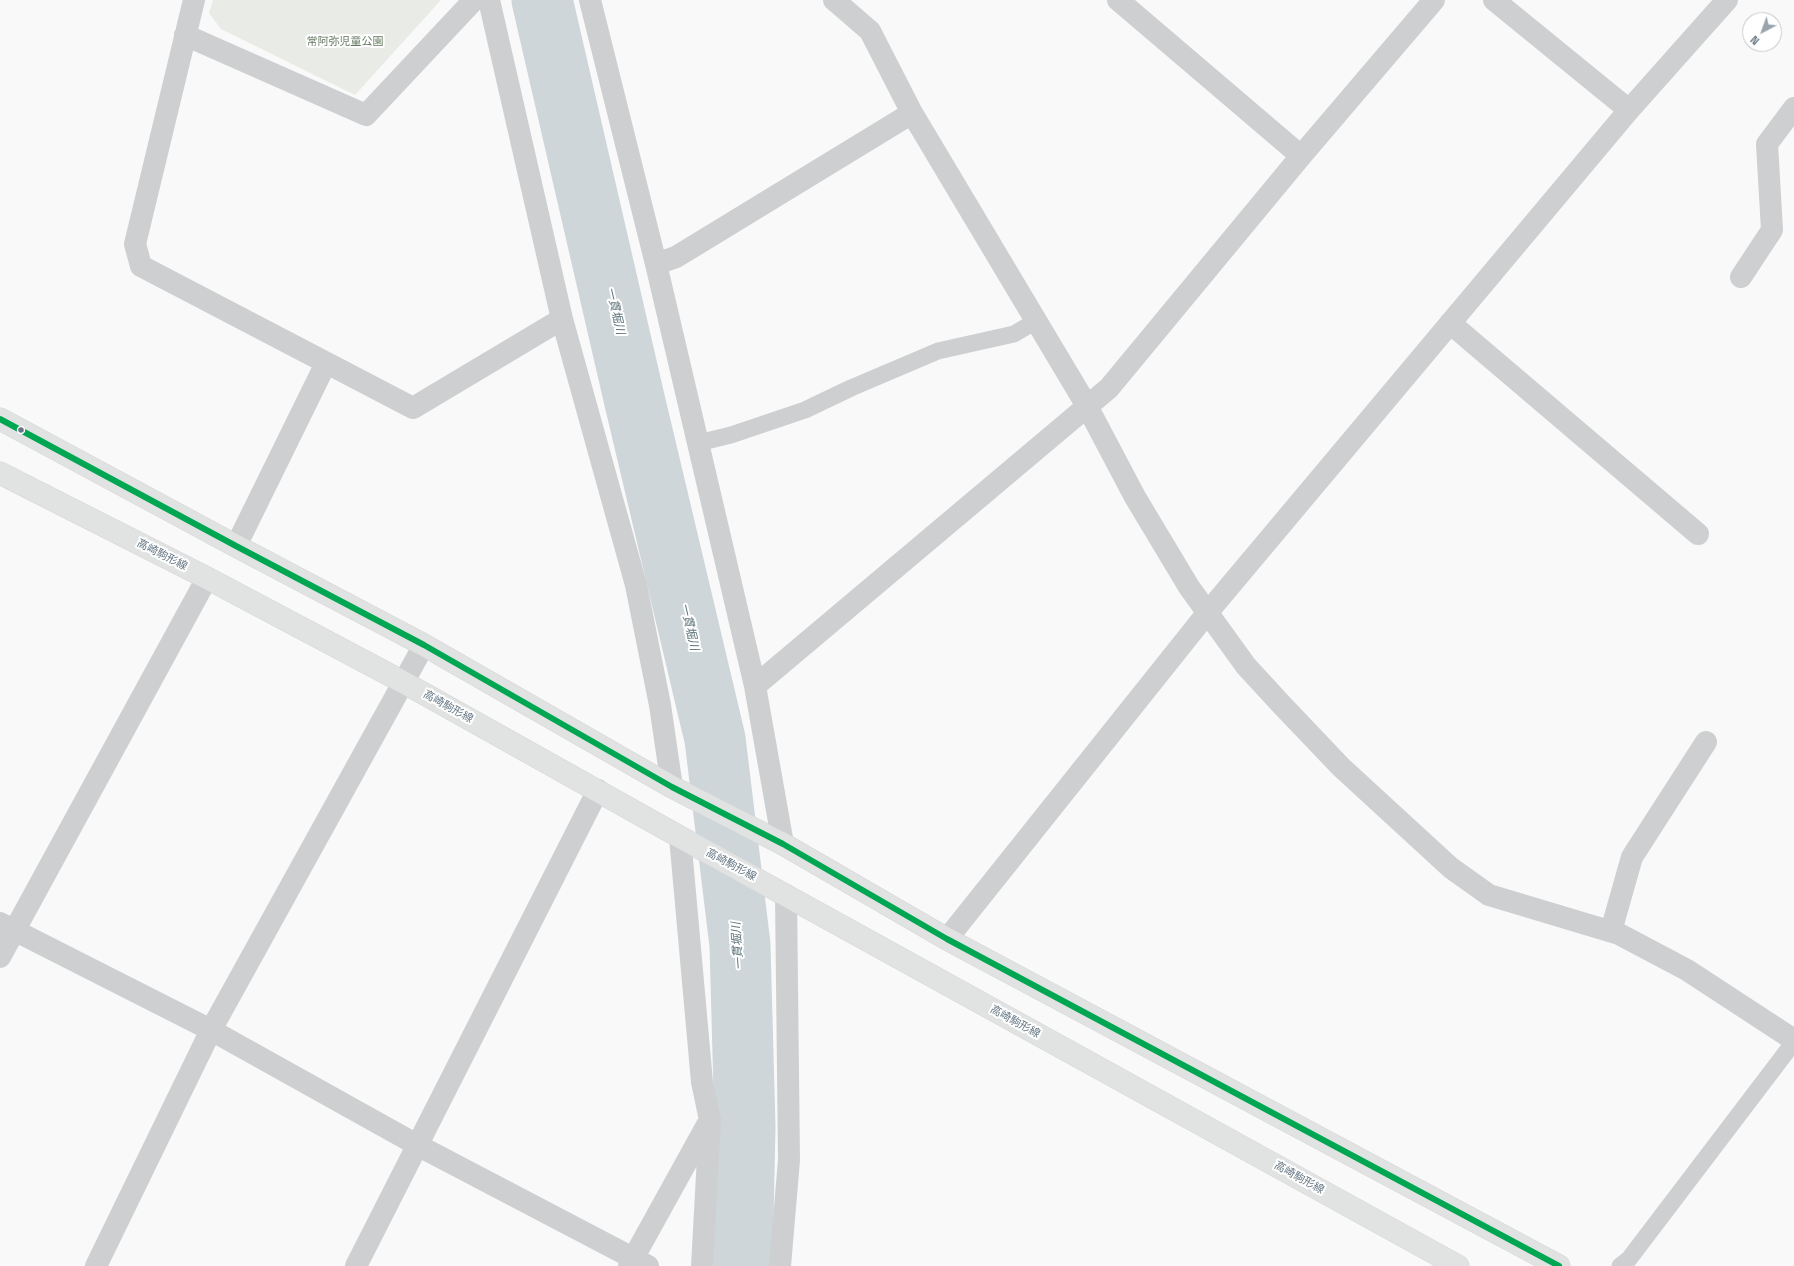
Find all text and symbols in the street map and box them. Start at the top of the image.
north arrow [1742,12,1782,52]
text: N [1747,33,1762,48]
park label: 常阿弥児童公園 [307,35,383,49]
water label: 一貫堀川 [603,286,627,336]
unlabelled marker [16,425,26,435]
street label: 高崎駒形線 [135,537,189,573]
water label: 一貫堀川 [677,602,701,652]
street label: 高崎駒形線 [421,688,475,726]
street label: 高崎駒形線 [704,846,758,884]
water label: 一貫堀川 [729,922,747,970]
street label: 高崎駒形線 [988,1003,1042,1041]
street label: 高崎駒形線 [1272,1159,1326,1197]

